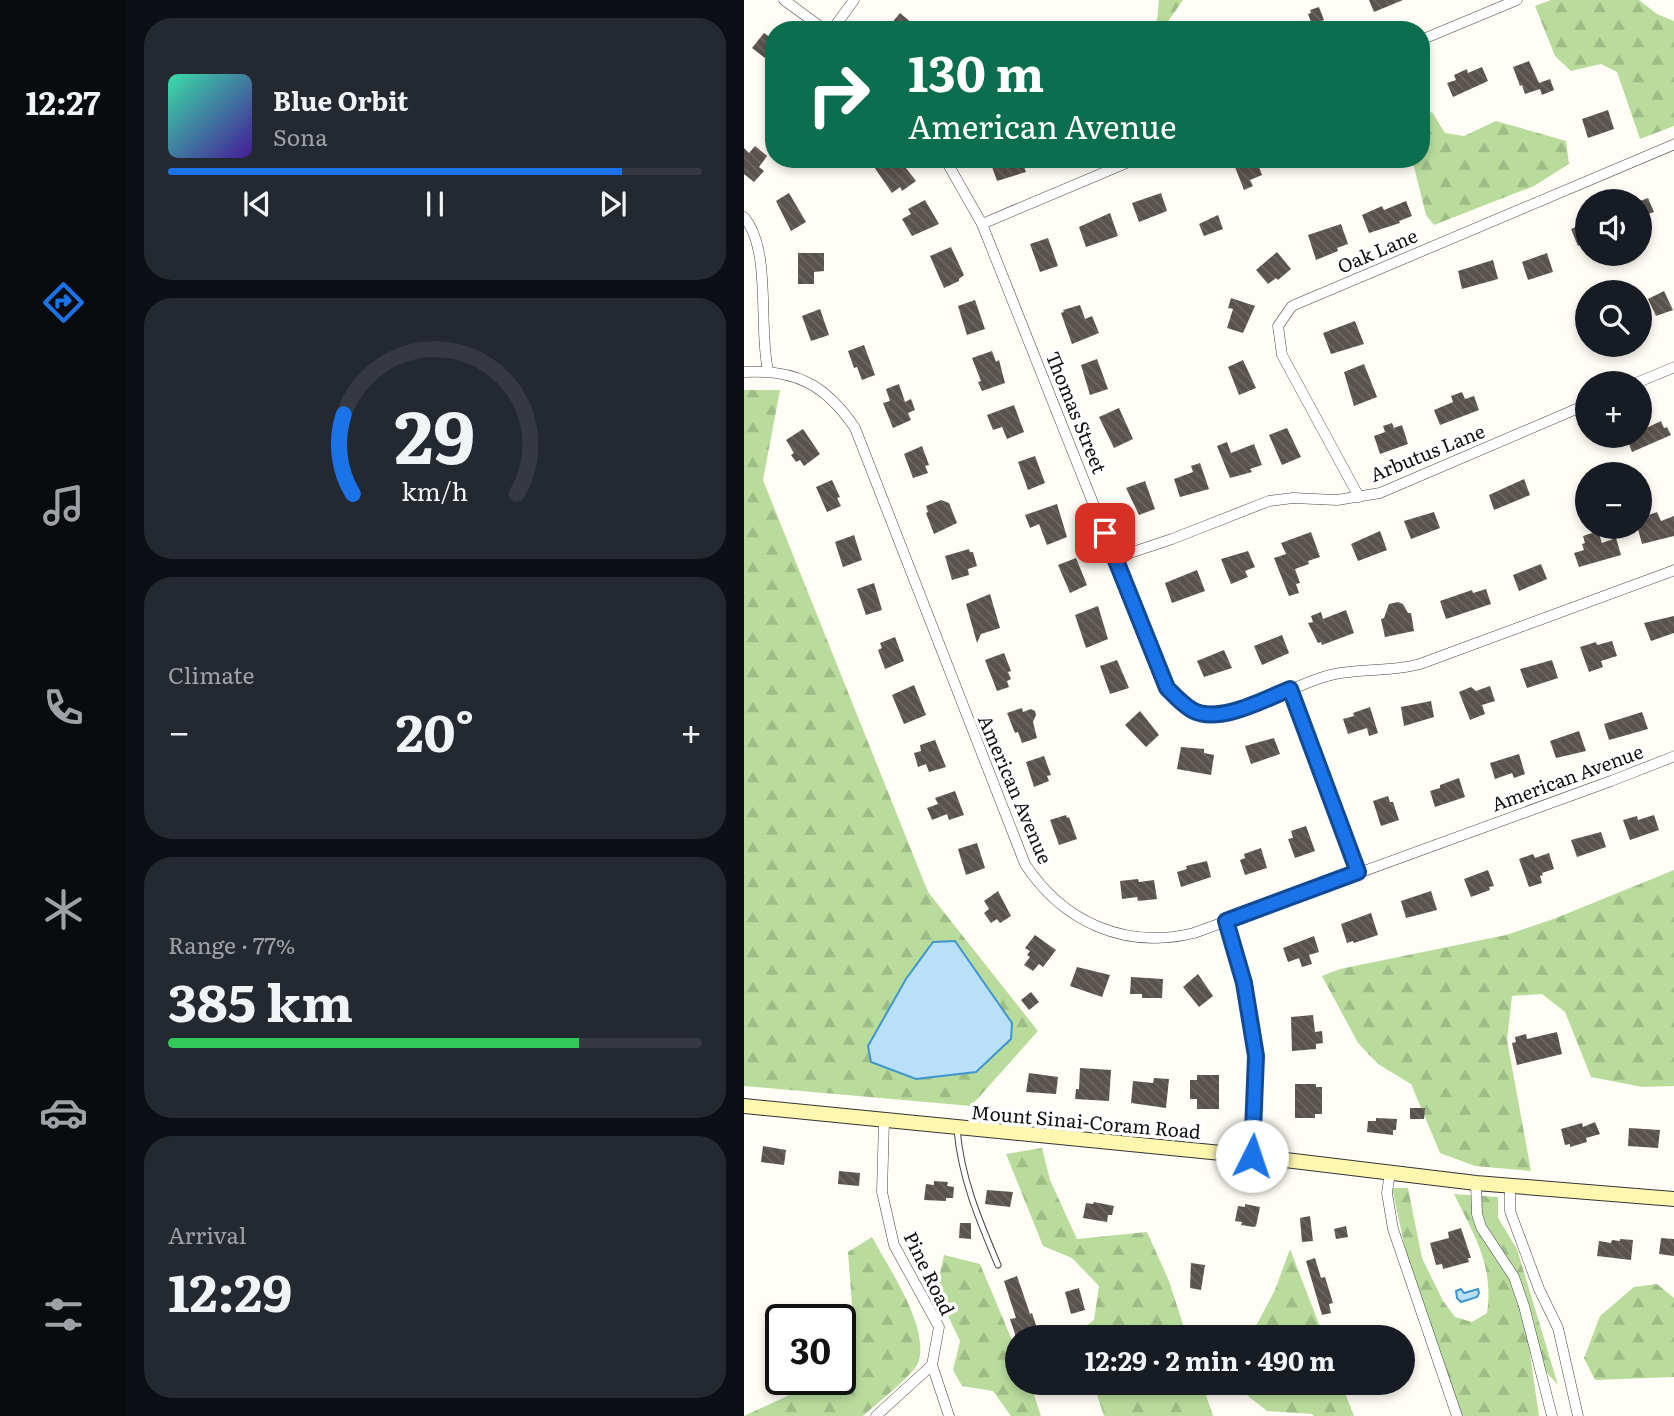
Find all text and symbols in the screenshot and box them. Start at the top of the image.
text: 130 m [908,34,1044,107]
icon: right [793,49,884,140]
text: 12:27 [26,77,100,125]
text: Blue Orbit [273,80,408,119]
text: American Avenue [908,101,1177,149]
text: Sona [273,119,328,153]
icon: previous [238,185,276,223]
icon: pause [416,185,454,223]
icon: next [594,185,632,223]
map controls [1575,189,1652,539]
button: sound [1575,189,1652,266]
street label: Oak Lane [1333,221,1422,279]
icon: directions [39,278,88,327]
button: search [1575,280,1652,357]
street label: Thomas Street [1040,347,1114,478]
button: + [1575,371,1652,448]
text: 29 [394,379,476,487]
street label: Arbutus Lane [1365,416,1489,488]
button: − [1575,462,1652,539]
text: km/h [402,472,468,509]
icon: music [39,481,88,530]
pin [1075,503,1135,563]
icon: arrive [1086,514,1124,552]
text: Climate [168,657,254,691]
icon: phone [39,683,88,732]
text: 20° [396,691,474,768]
text: − [168,701,190,758]
text: + [680,701,702,758]
street label: American Avenue [972,710,1060,868]
street label: American Avenue [1487,737,1647,817]
icon: climate [39,885,88,934]
text: Range · 77% [168,927,295,961]
text: 385 km [168,961,353,1038]
icon: car [39,1088,88,1137]
street label: Mount Sinai-Coram Road [970,1097,1202,1145]
position arrow [1215,1119,1289,1193]
text: Arrival [168,1217,247,1251]
street label: Pine Road [898,1226,962,1320]
text: 12:29 [168,1251,292,1328]
icon: filters [39,1290,88,1339]
speed limit sign: 30 [765,1304,856,1395]
text: 12:29 · 2 min · 490 m [1085,1340,1335,1379]

